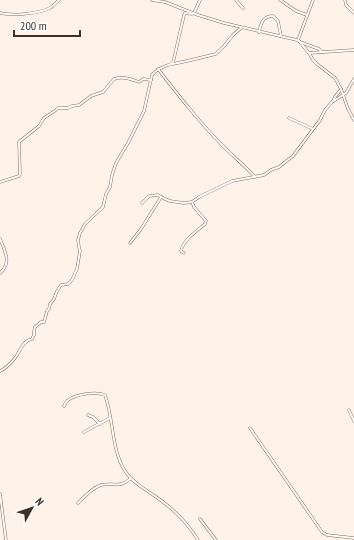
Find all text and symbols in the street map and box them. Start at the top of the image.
scale bar [14,12,80,38]
text: 200 m [20,18,47,33]
north arrow [12,488,52,528]
text: N [32,495,47,508]

